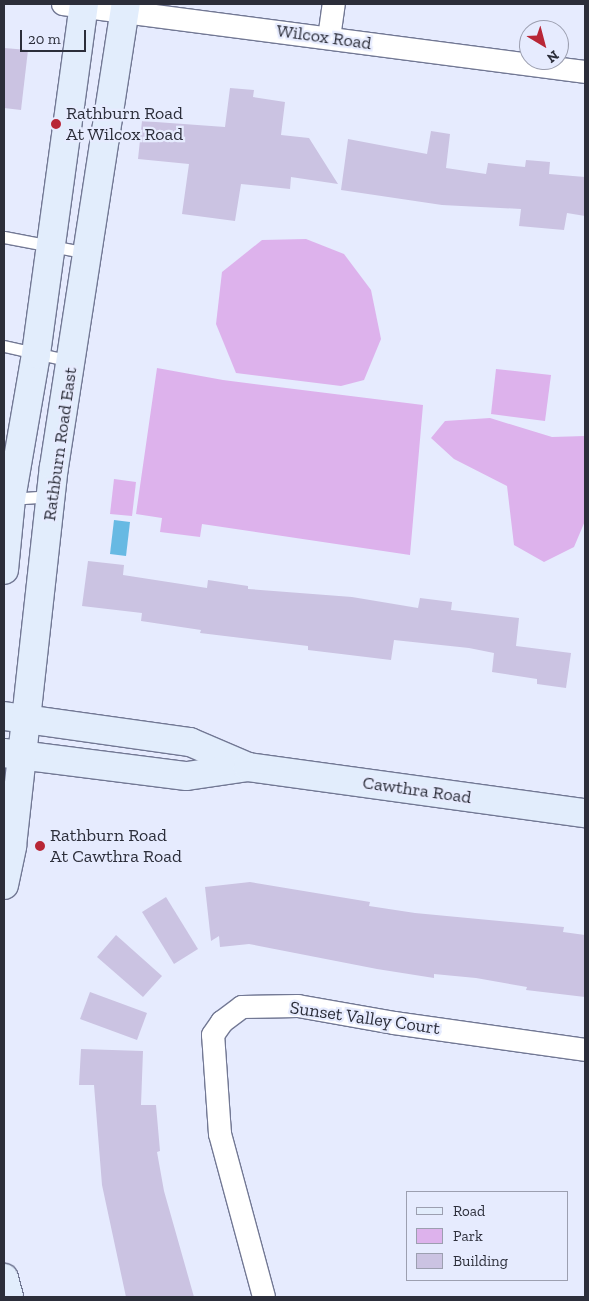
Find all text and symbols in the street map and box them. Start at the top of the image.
scale bar [22,20,89,52]
street label: Wilcox Road [275,20,373,54]
north arrow [519,20,569,70]
text: 20 m [28,30,61,48]
text: N [543,47,562,67]
place label: Rathburn Road At Wilcox Road [66,103,184,146]
marker: Rathburn Road At Wilcox Road [50,118,62,130]
street label: Rathburn Road East [39,366,81,522]
street label: Cawthra Road [361,772,473,808]
place label: Rathburn Road At Cawthra Road [50,825,182,868]
marker: Rathburn Road At Cawthra Road [34,840,46,852]
street label: Sunset Valley Court [288,997,442,1039]
legend [406,1191,569,1281]
text: Road [453,1202,485,1220]
text: Park [453,1227,483,1245]
text: Building [453,1252,508,1270]

